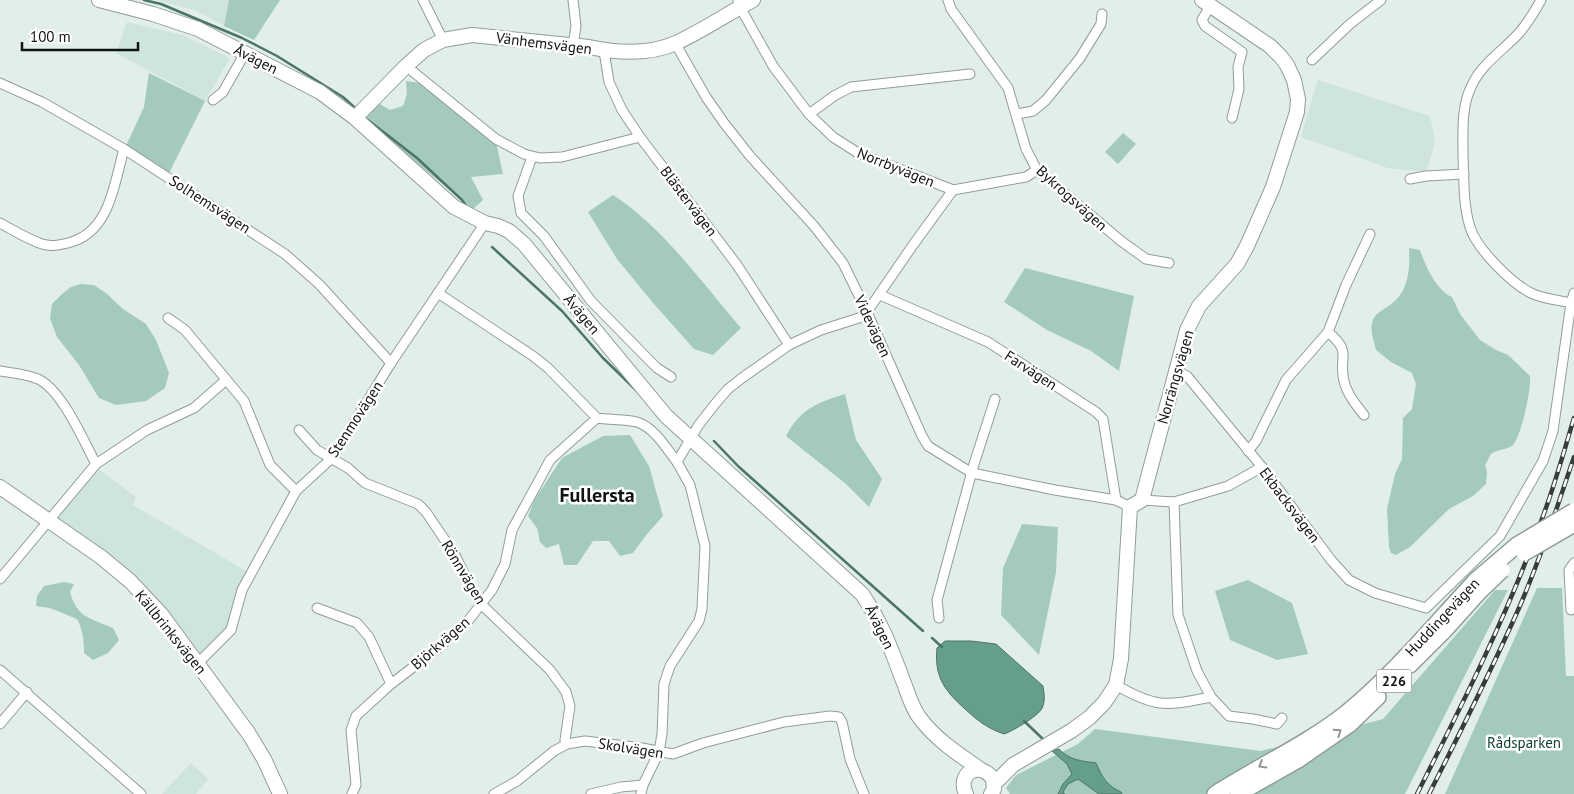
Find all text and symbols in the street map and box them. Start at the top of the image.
scale bar [22,20,139,52]
text: 100 m [30,27,71,46]
street label: Vänhemsvägen [494,28,593,58]
street label: Åvägen [231,40,281,78]
street label: Norrbyvägen [854,143,938,191]
street label: Bykrogsvägen [1033,161,1111,235]
street label: Blästervägen [656,162,722,240]
street label: Solhemsvägen [166,171,254,237]
street label: Åvägen [560,290,604,338]
street label: Videvägen [850,291,896,360]
street label: Norrängsvägen [1153,328,1197,426]
street label: Farvägen [1001,346,1061,394]
street label: Stenmovägen [323,377,387,461]
street label: Ekbacksvägen [1255,464,1325,546]
district label: Fullersta [559,482,635,508]
street label: Rönnvägen [438,537,490,607]
street label: Huddingevägen [1401,574,1483,660]
street label: Källbrinksvägen [131,586,211,678]
street label: Åvägen [861,602,899,652]
street label: Björkvägen [407,612,473,674]
road number: 226 [1376,669,1412,692]
one-way arrow [1332,729,1342,738]
street label: Skolvägen [597,733,665,763]
park label: Rådsparken [1487,733,1561,752]
one-way arrow [1259,759,1268,769]

